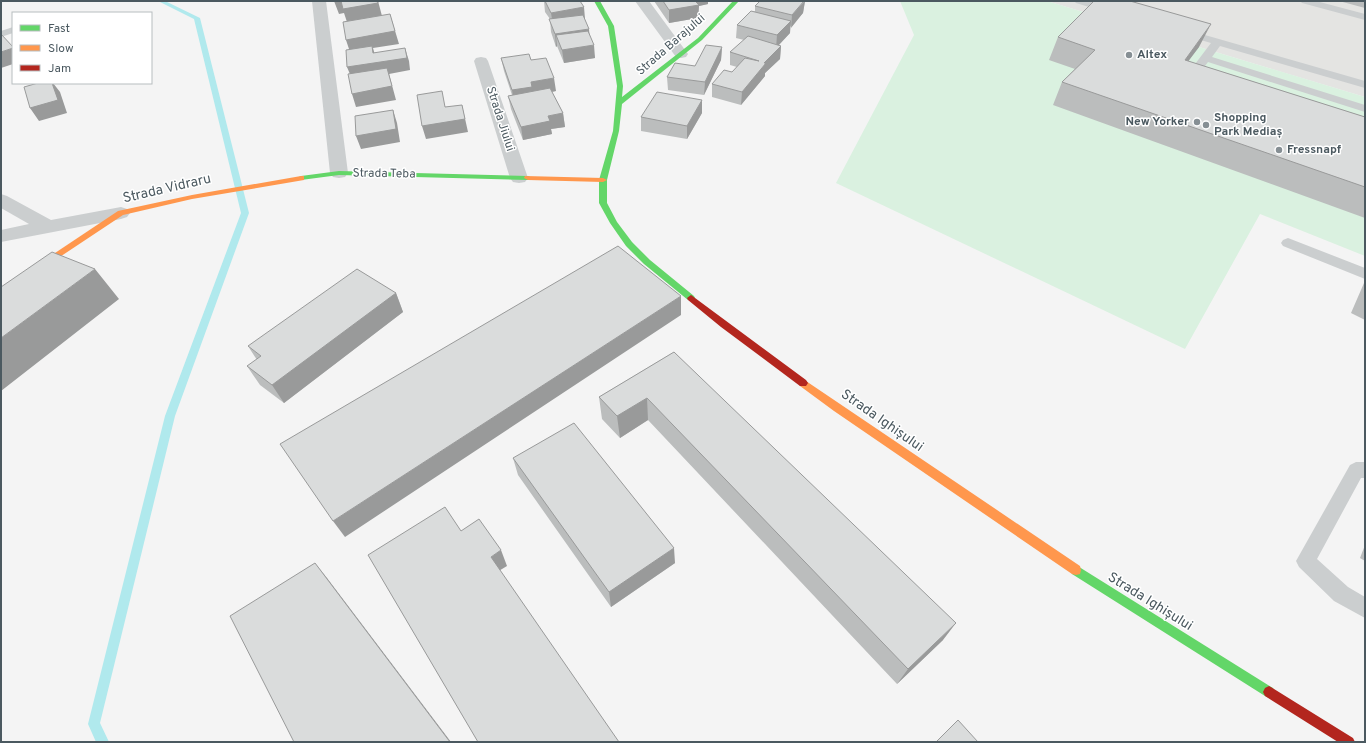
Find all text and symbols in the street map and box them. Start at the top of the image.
street label: Strada Barajului [633,11,709,79]
legend [12,12,152,84]
text: Fast [48,21,70,37]
text: Slow [48,41,74,57]
place label: Altex [1137,47,1167,63]
marker: Altex [1124,50,1134,60]
text: Jam [48,61,71,77]
street label: Strada Jiului [482,85,518,153]
place label: Shopping Park Mediaș [1214,110,1282,140]
place label: New Yorker [1125,114,1189,130]
marker: New Yorker [1192,117,1202,127]
marker: Shopping Park Mediaș [1201,120,1211,130]
place label: Fressnapf [1287,142,1342,158]
marker: Fressnapf [1274,145,1284,155]
street label: Strada Teba [352,165,416,183]
street label: Strada Vidraru [121,171,213,207]
street label: Strada Ighișului [837,386,927,456]
street label: Strada Ighișului [1104,569,1196,635]

